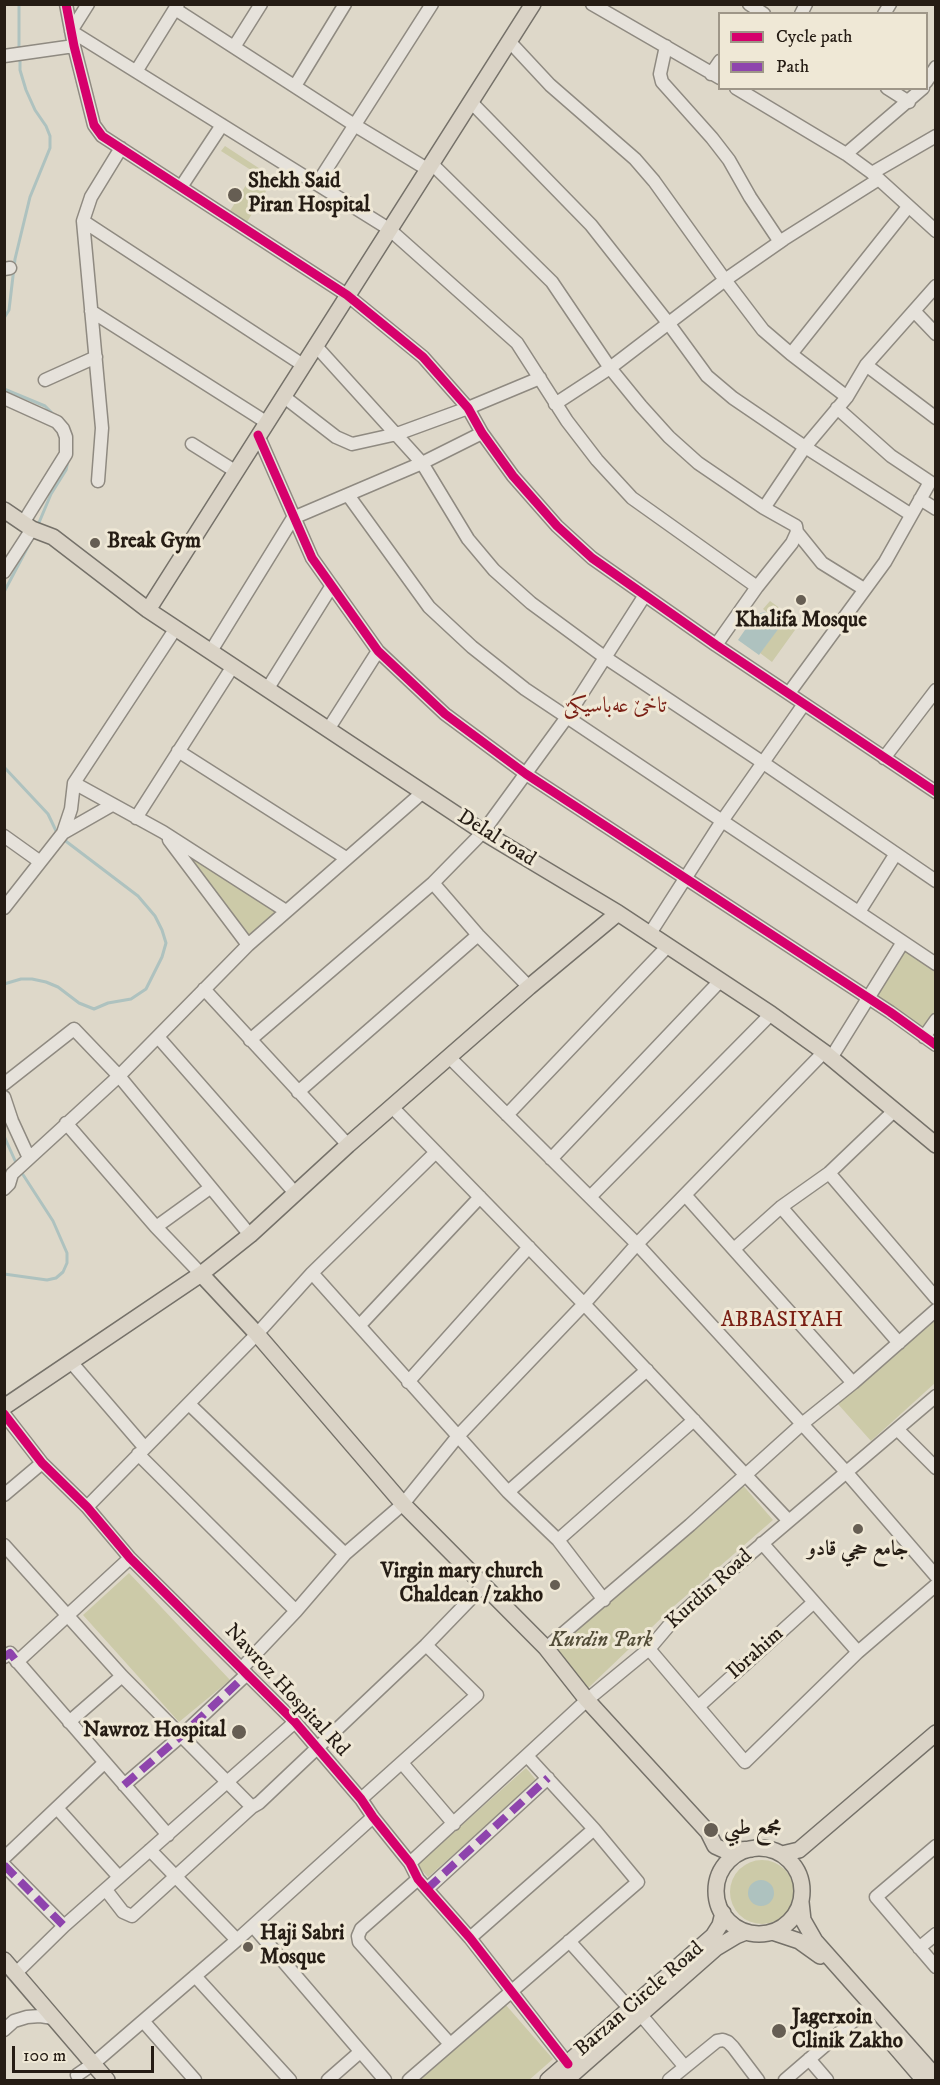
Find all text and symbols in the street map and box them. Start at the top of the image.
legend [718,12,928,90]
text: Cycle path [776,26,853,48]
text: Path [776,56,809,78]
place label: Shekh Said Piran Hospital [248,170,370,220]
marker: Shekh Said Piran Hospital [226,186,244,204]
place label: Break Gym [107,530,201,556]
marker: Break Gym [88,536,102,550]
marker: Khalifa Mosque [794,593,808,607]
place label: Khalifa Mosque [735,609,867,635]
district label: تاخێ عه‌باسيكێ [563,694,667,720]
street label: Delal road [452,805,540,873]
district label: ABBASIYAH [714,1308,850,1334]
marker: جامع حجي قادو [851,1522,865,1536]
place label: جامع حجي قادو [807,1538,909,1564]
street label: Kurdin Road [662,1545,758,1635]
place label: Virgin mary church Chaldean / zakho [381,1560,543,1610]
marker: Virgin mary church Chaldean / zakho [548,1578,562,1592]
street label: Nawroz Hospital Rd [218,1620,354,1762]
street label: Ibrahim [723,1622,789,1686]
park label: Kurdin Park [549,1629,653,1655]
place label: Nawroz Hospital [83,1719,226,1745]
marker: Nawroz Hospital [230,1723,248,1741]
place label: مجمع طبي [724,1817,781,1843]
marker: مجمع طبي [702,1821,720,1839]
place label: Haji Sabri Mosque [260,1922,344,1972]
street label: Barzan Circle Road [570,1937,710,2063]
marker: Haji Sabri Mosque [241,1940,255,1954]
place label: Jagerxoin Clinik Zakho [792,2006,903,2056]
marker: Jagerxoin Clinik Zakho [770,2022,788,2040]
scale bar [15,2034,158,2072]
text: 100 m [23,2045,66,2067]

